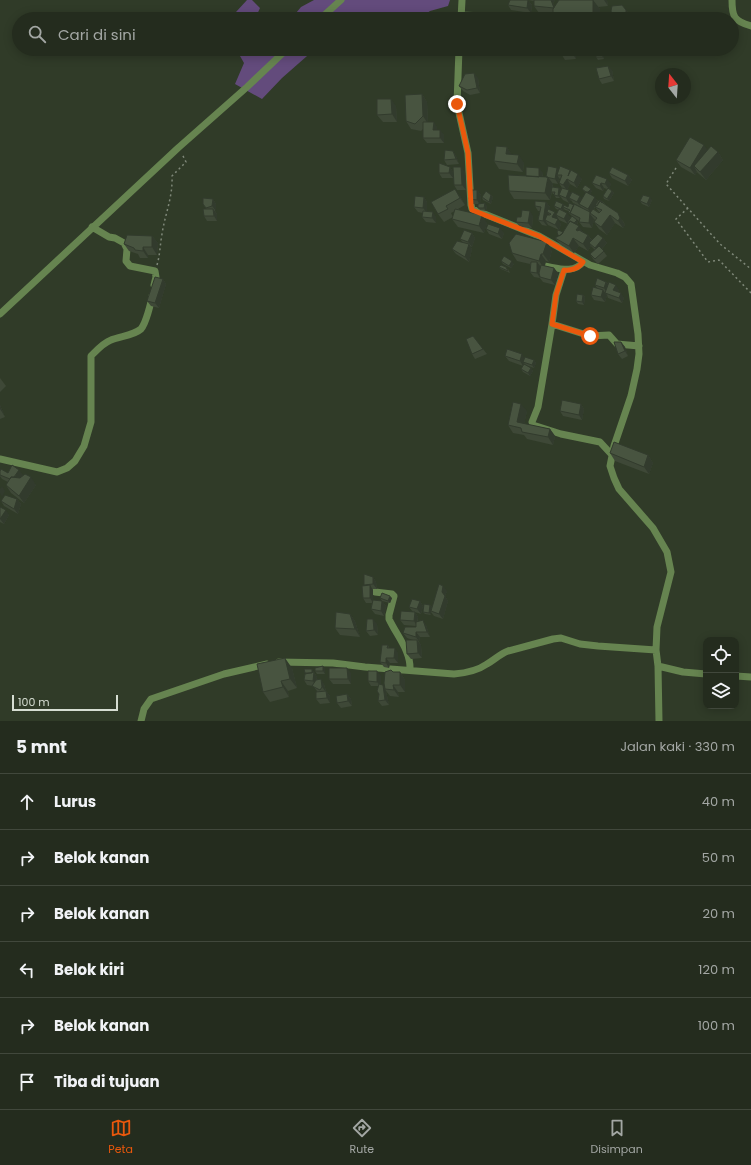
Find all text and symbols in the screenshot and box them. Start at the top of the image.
search box [12,12,739,56]
icon: search [26,23,48,45]
text: Cari di sini [58,24,136,45]
north arrow [655,68,691,104]
route end [448,95,466,113]
route start [581,327,599,345]
map controls [703,637,739,709]
button: locate [703,637,739,673]
button: layers [703,673,739,709]
scale bar [12,693,118,712]
text: 100 m [18,694,50,710]
text: 5 mnt [16,735,67,759]
text: Jalan kaki · 330 m [620,737,735,756]
icon: ahead [16,791,38,813]
text: Lurus [54,791,96,812]
text: 40 m [702,792,735,811]
icon: right [16,847,38,869]
text: Belok kanan [54,847,149,868]
text: 50 m [702,848,735,867]
icon: right [16,903,38,925]
text: Belok kanan [54,903,149,924]
text: 20 m [702,904,735,923]
icon: left [16,959,38,981]
text: Belok kiri [54,959,124,980]
text: 120 m [698,960,735,979]
icon: right [16,1015,38,1037]
text: Belok kanan [54,1015,149,1036]
text: 100 m [698,1016,735,1035]
icon: arrive [16,1071,38,1093]
text: Tiba di tujuan [54,1071,160,1092]
tab: Peta [108,1117,133,1158]
tab: Rute [349,1117,374,1158]
tab: Disimpan [591,1117,643,1158]

